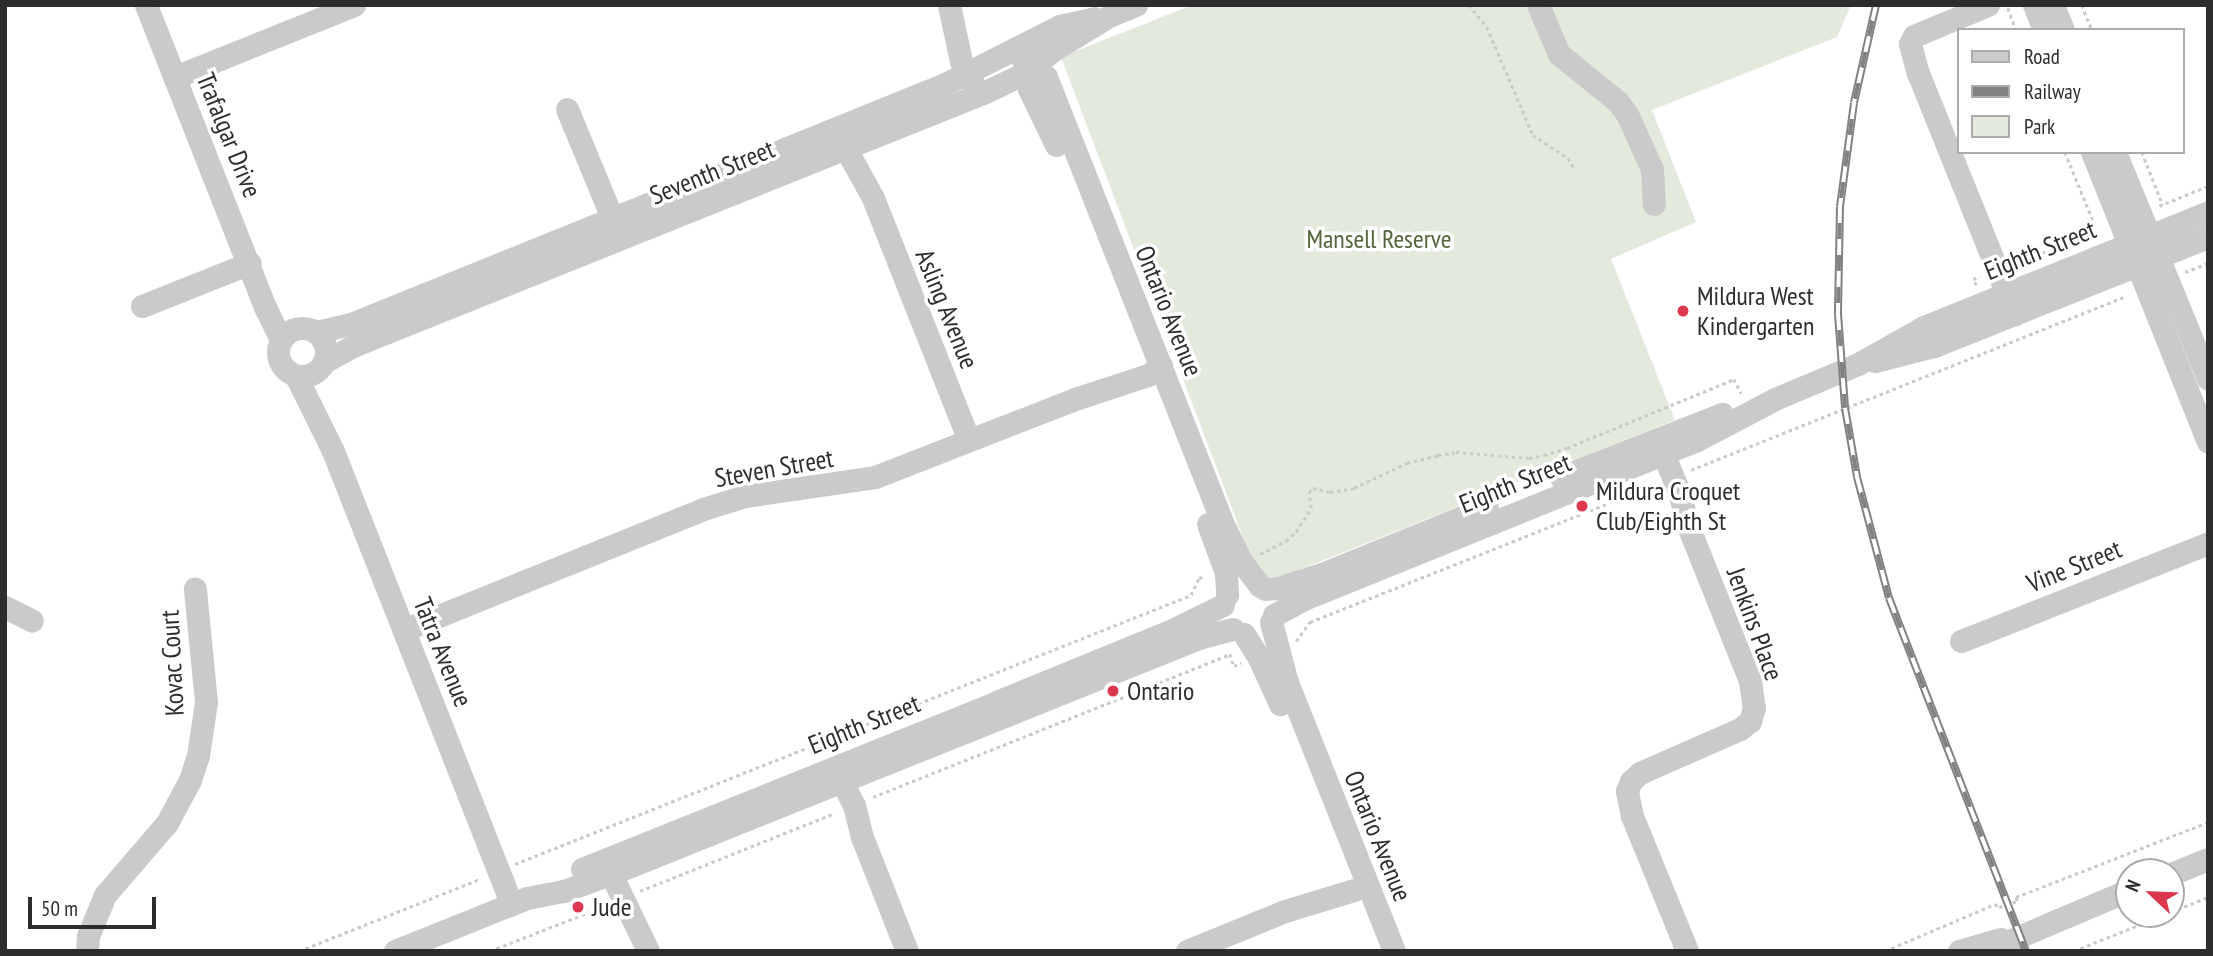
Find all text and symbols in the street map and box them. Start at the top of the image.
legend [1958,28,2185,154]
text: Road [2024,43,2060,70]
street label: Trafalgar Drive [190,68,268,202]
text: Railway [2024,78,2081,105]
text: Park [2024,113,2055,140]
street label: Seventh Street [645,133,779,211]
street label: Eighth Street [1980,214,2100,286]
park label: Mansell Reserve [1306,223,1452,255]
street label: Ontario Avenue [1129,241,1209,381]
street label: Asling Avenue [909,244,985,374]
place label: Mildura West Kindergarten [1697,280,1814,342]
marker: Mildura West Kindergarten [1675,303,1691,319]
street label: Steven Street [712,442,836,494]
street label: Eighth Street [1455,447,1575,519]
place label: Mildura Croquet Club/Eighth St [1596,475,1740,536]
marker: Mildura Croquet Club/Eighth St [1574,498,1590,514]
street label: Vine Street [2022,533,2126,599]
street label: Jenkins Place [1720,563,1790,685]
street label: Tatra Avenue [407,592,479,712]
street label: Kovac Court [154,609,190,717]
place label: Ontario [1127,675,1194,707]
marker: Ontario [1105,683,1121,699]
street label: Eighth Street [804,688,924,760]
street label: Ontario Avenue [1338,766,1418,906]
north arrow [2115,858,2185,928]
text: N [2119,876,2146,895]
scale bar [32,883,159,927]
place label: Jude [592,891,632,923]
text: 50 m [41,895,78,922]
marker: Jude [570,899,586,915]

